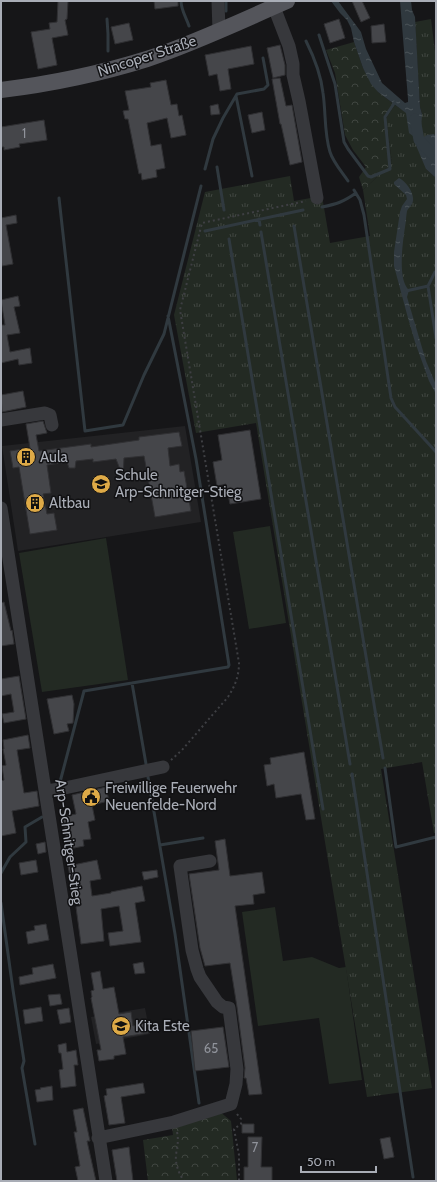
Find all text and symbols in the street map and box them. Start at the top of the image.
street label: Nincoper Straße [95,31,199,80]
house number: 1 [22,125,26,141]
building icon: Aula [15,446,37,468]
place label: Aula [40,448,68,466]
place label: Schule Arp-Schnitger-Stieg [115,466,242,501]
school or university icon: Schule Arp-Schnitger-Stieg [90,473,112,495]
building icon: Altbau [24,492,46,514]
place label: Altbau [49,494,90,512]
street label: Arp-Schnitger-Stieg [51,778,87,906]
place label: Freiwillige Feuerwehr Neuenfelde-Nord [105,779,237,814]
public building icon: Freiwillige Feuerwehr Neuenfelde-Nord [80,786,102,808]
school or university icon: Kita Este [110,1015,132,1037]
place label: Kita Este [135,1017,190,1035]
house number: 65 [204,1040,218,1056]
house number: 7 [252,1139,259,1155]
scale bar [301,1148,376,1174]
text: 50 m [307,1154,335,1169]

